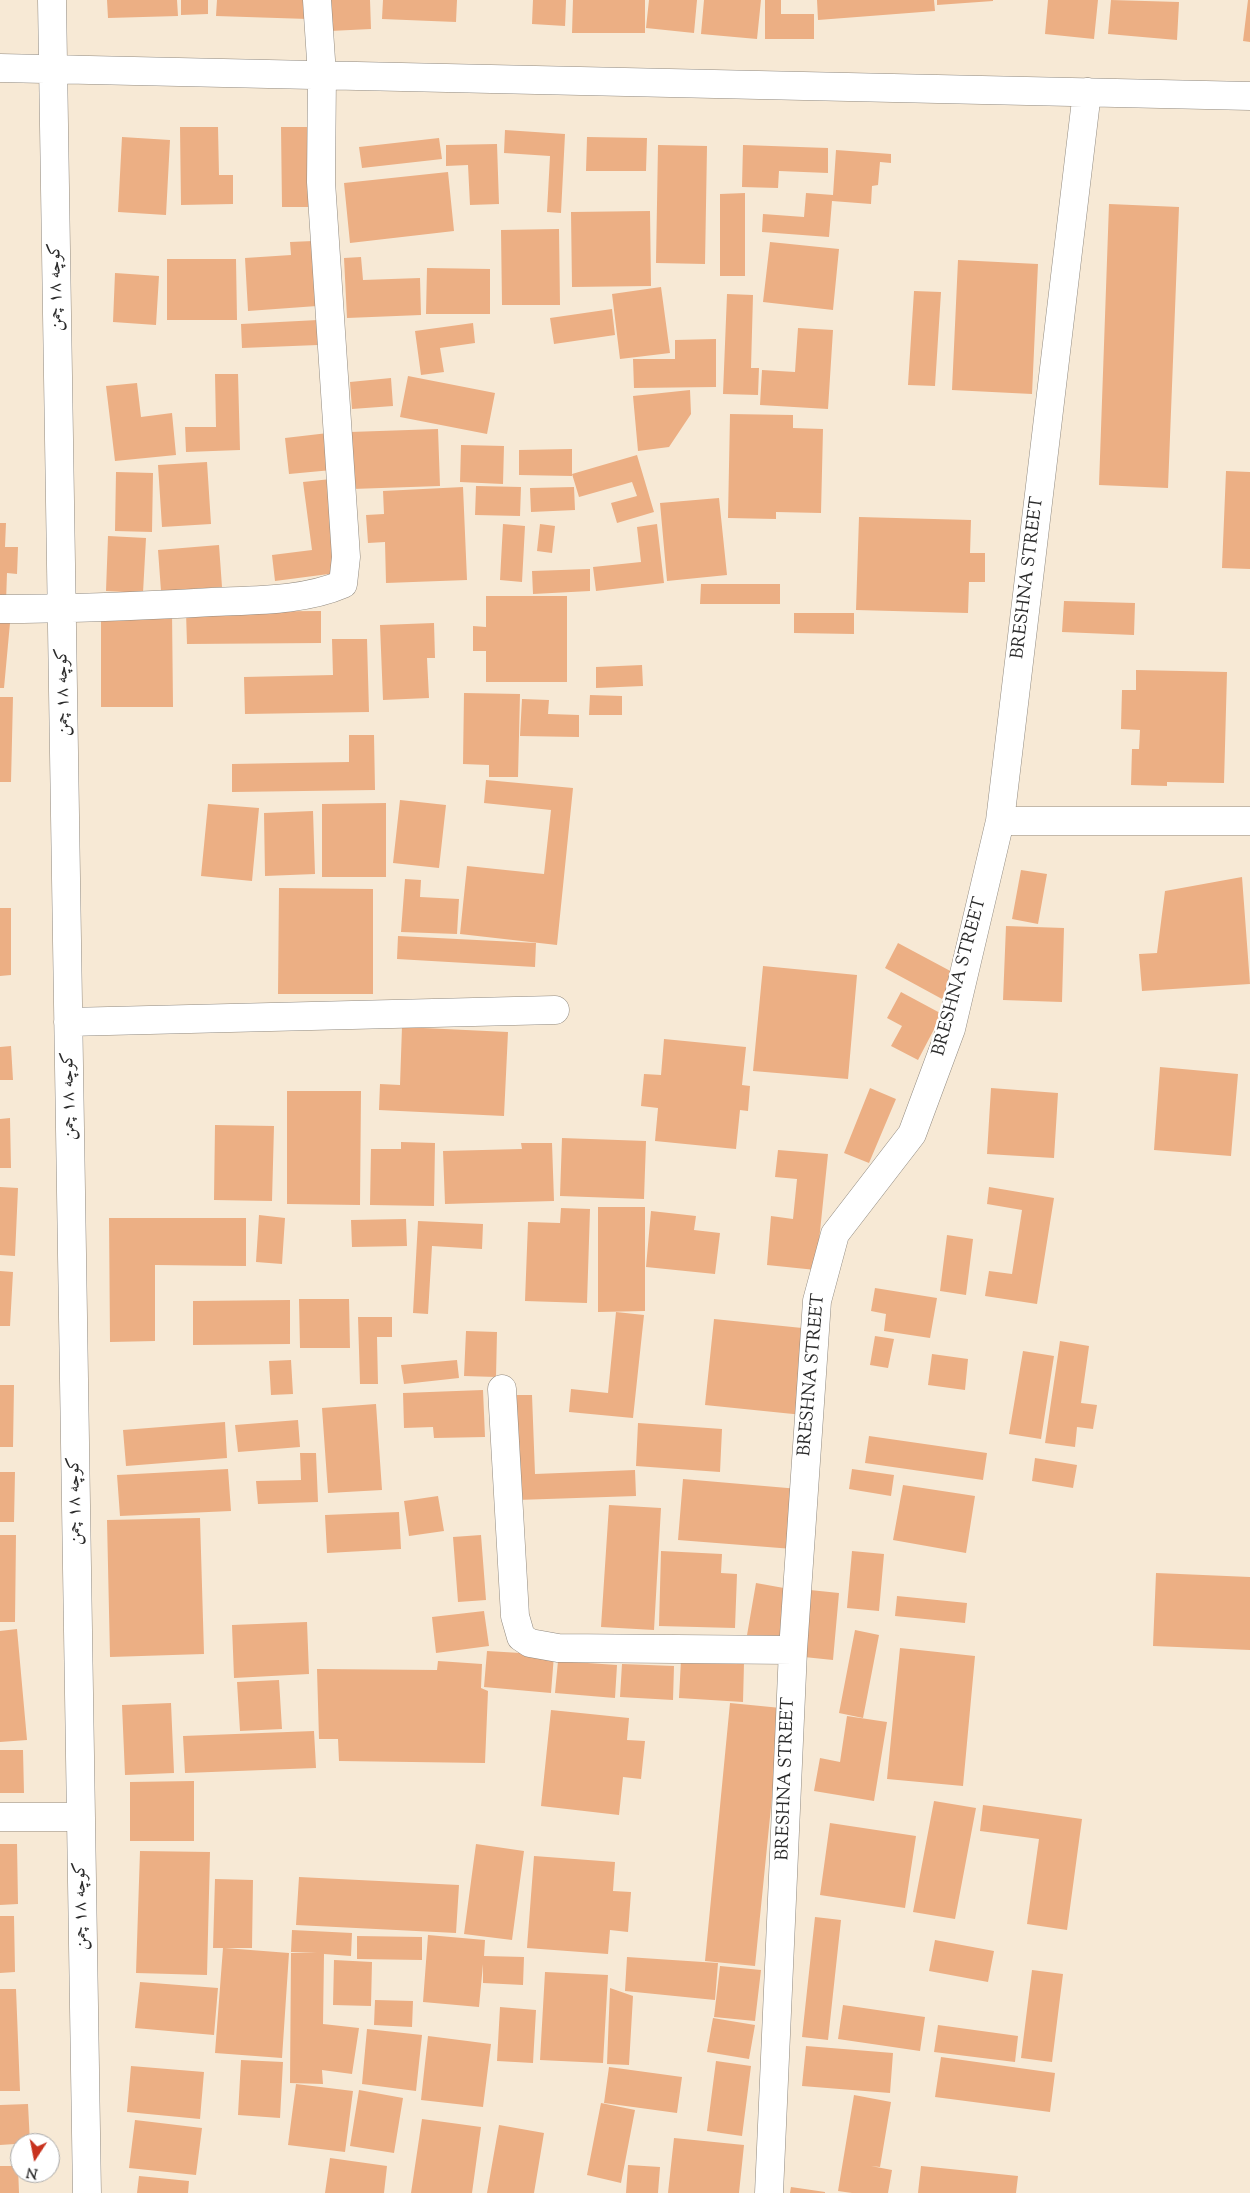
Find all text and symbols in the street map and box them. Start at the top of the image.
street label: كوچه ١٨ چمن [45,242,69,332]
street label: BRESHNA STREET [1008,496,1050,660]
street label: كوچه ١٨ چمن [52,647,76,737]
street label: BRESHNA STREET [929,895,993,1059]
street label: كوچه ١٨ چمن [58,1051,82,1141]
street label: BRESHNA STREET [795,1293,831,1457]
street label: كوچه ١٨ چمن [64,1456,88,1546]
street label: BRESHNA STREET [773,1697,801,1861]
street label: كوچه ١٨ چمن [70,1861,94,1951]
north arrow [10,2133,60,2183]
text: N [25,2161,40,2183]

